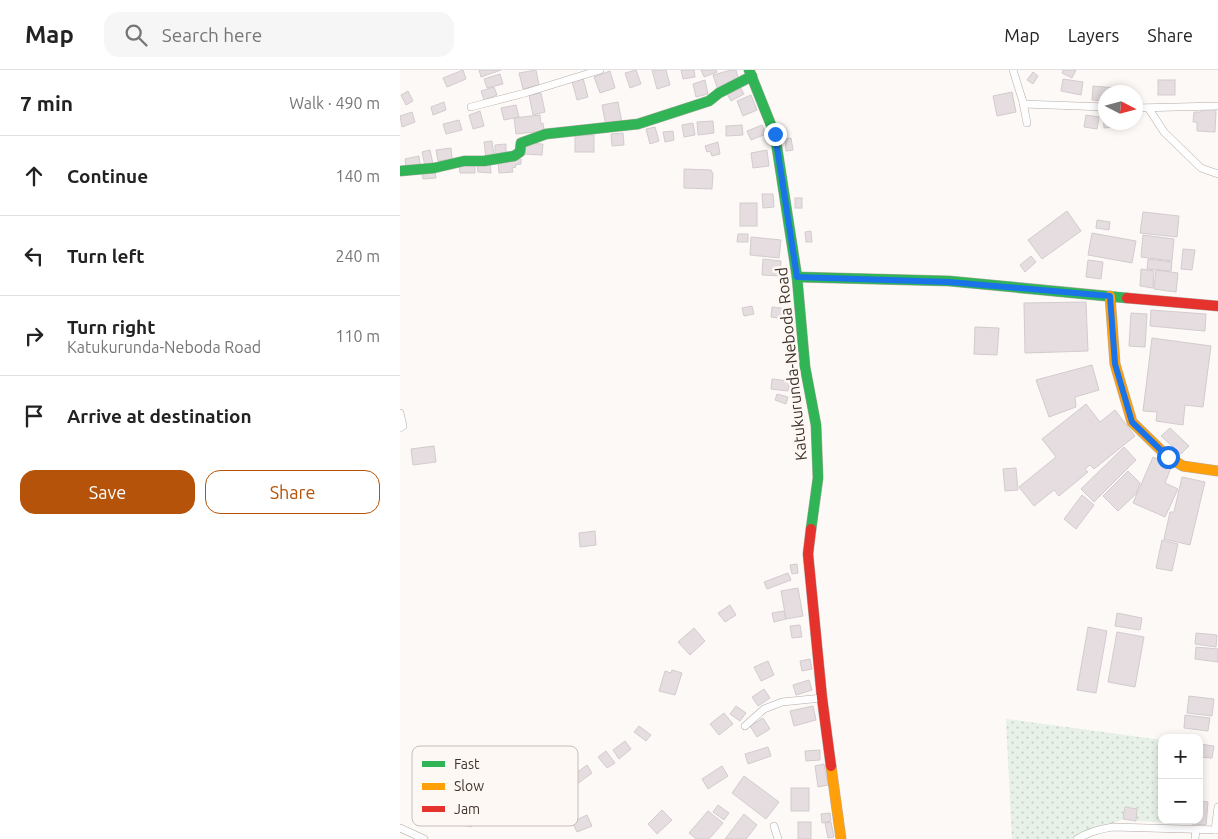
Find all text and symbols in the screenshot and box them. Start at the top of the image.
search box [104,12,454,57]
text: Map [25,21,74,48]
icon: search [122,21,150,49]
text: Search here [162,24,262,46]
text: Map [1004,25,1040,45]
text: Layers [1068,25,1119,45]
text: Share [1147,25,1193,45]
north arrow [1098,85,1143,130]
text: 7 min [20,91,73,115]
text: Walk · 490 m [289,94,380,112]
route end [764,123,787,146]
icon: ahead [20,162,48,190]
text: Continue [67,165,148,187]
text: 140 m [335,167,380,185]
icon: left [20,242,48,270]
text: Turn left [67,245,145,267]
text: 240 m [335,247,380,265]
street label: Katukurunda-Neboda Road [772,266,810,462]
text: Turn right [67,316,155,338]
icon: right [20,322,48,350]
text: 110 m [335,327,380,345]
text: Katukurunda-Neboda Road [67,338,261,356]
icon: arrive [20,402,48,430]
text: Arrive at destination [67,405,252,427]
route start [1157,446,1180,469]
button: Save [20,470,195,514]
button: Share [205,470,380,514]
map controls [1158,734,1203,824]
button: + [1158,734,1203,779]
legend [412,746,578,826]
text: Fast [454,756,480,772]
text: Slow [454,778,484,794]
button: − [1158,779,1203,824]
text: Jam [454,801,480,817]

